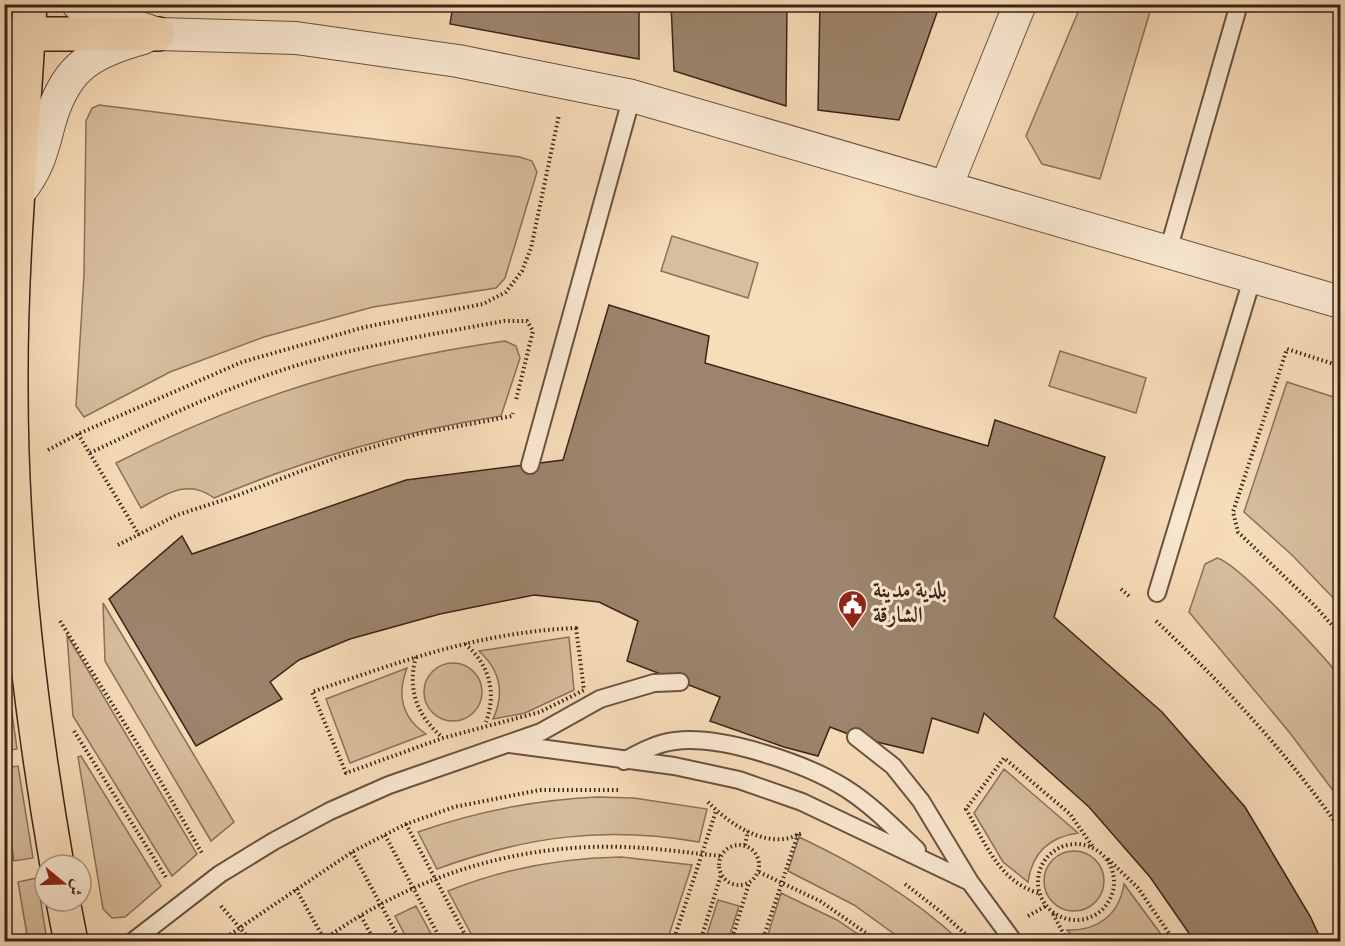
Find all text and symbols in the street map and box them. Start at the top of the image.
place label: بلدية مدينة الشارقة [873,577,947,630]
public building icon: بلدية مدينة الشارقة [836,588,868,630]
north arrow [33,853,93,913]
text: ش [63,876,87,898]

